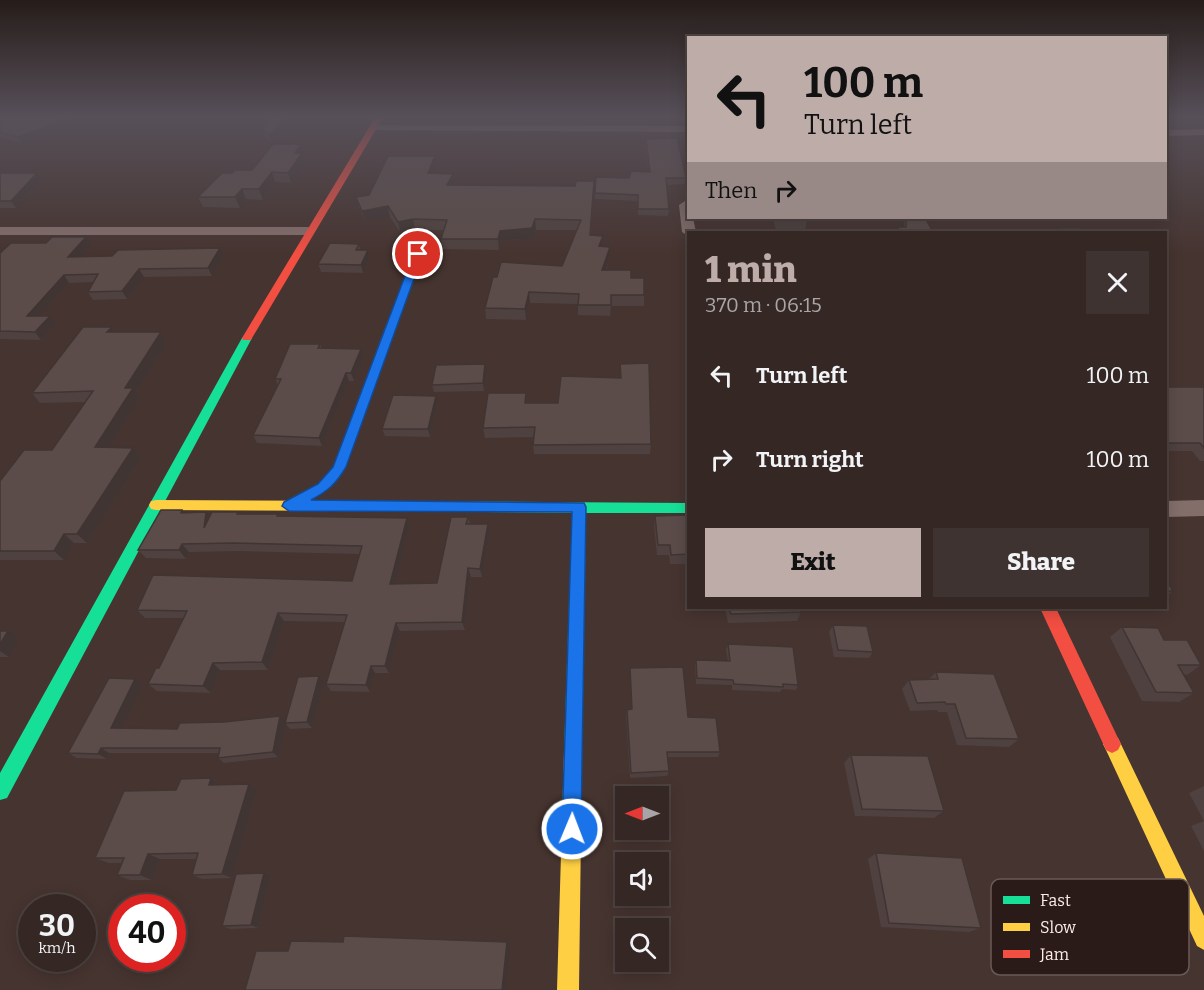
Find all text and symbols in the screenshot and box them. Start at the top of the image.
text: 100 m [804,58,923,108]
icon: left [705,60,783,138]
text: Turn left [804,109,912,141]
icon: right [769,174,802,207]
text: Then [705,177,757,204]
pin [392,228,443,279]
icon: arrive [401,237,434,270]
text: 1 min [705,248,797,292]
button: close [1086,251,1149,314]
text: 370 m · 06:15 [705,293,822,317]
icon: left [705,359,738,392]
text: Turn left [756,362,848,389]
text: 100 m [1086,362,1149,389]
icon: right [705,443,738,476]
text: Turn right [756,446,864,473]
text: 100 m [1086,446,1149,473]
button: Exit [705,528,921,597]
button: Share [933,528,1149,597]
north arrow [615,786,669,840]
map controls [615,786,669,972]
position arrow [540,797,604,861]
button: sound [615,852,669,906]
legend [991,879,1189,975]
text: Fast [1040,891,1071,910]
speed limit sign: 40 [108,894,186,972]
text: 30 [39,908,75,944]
button: search [615,918,669,972]
text: Slow [1040,918,1076,937]
text: km/h [38,939,76,957]
text: Jam [1039,945,1069,964]

